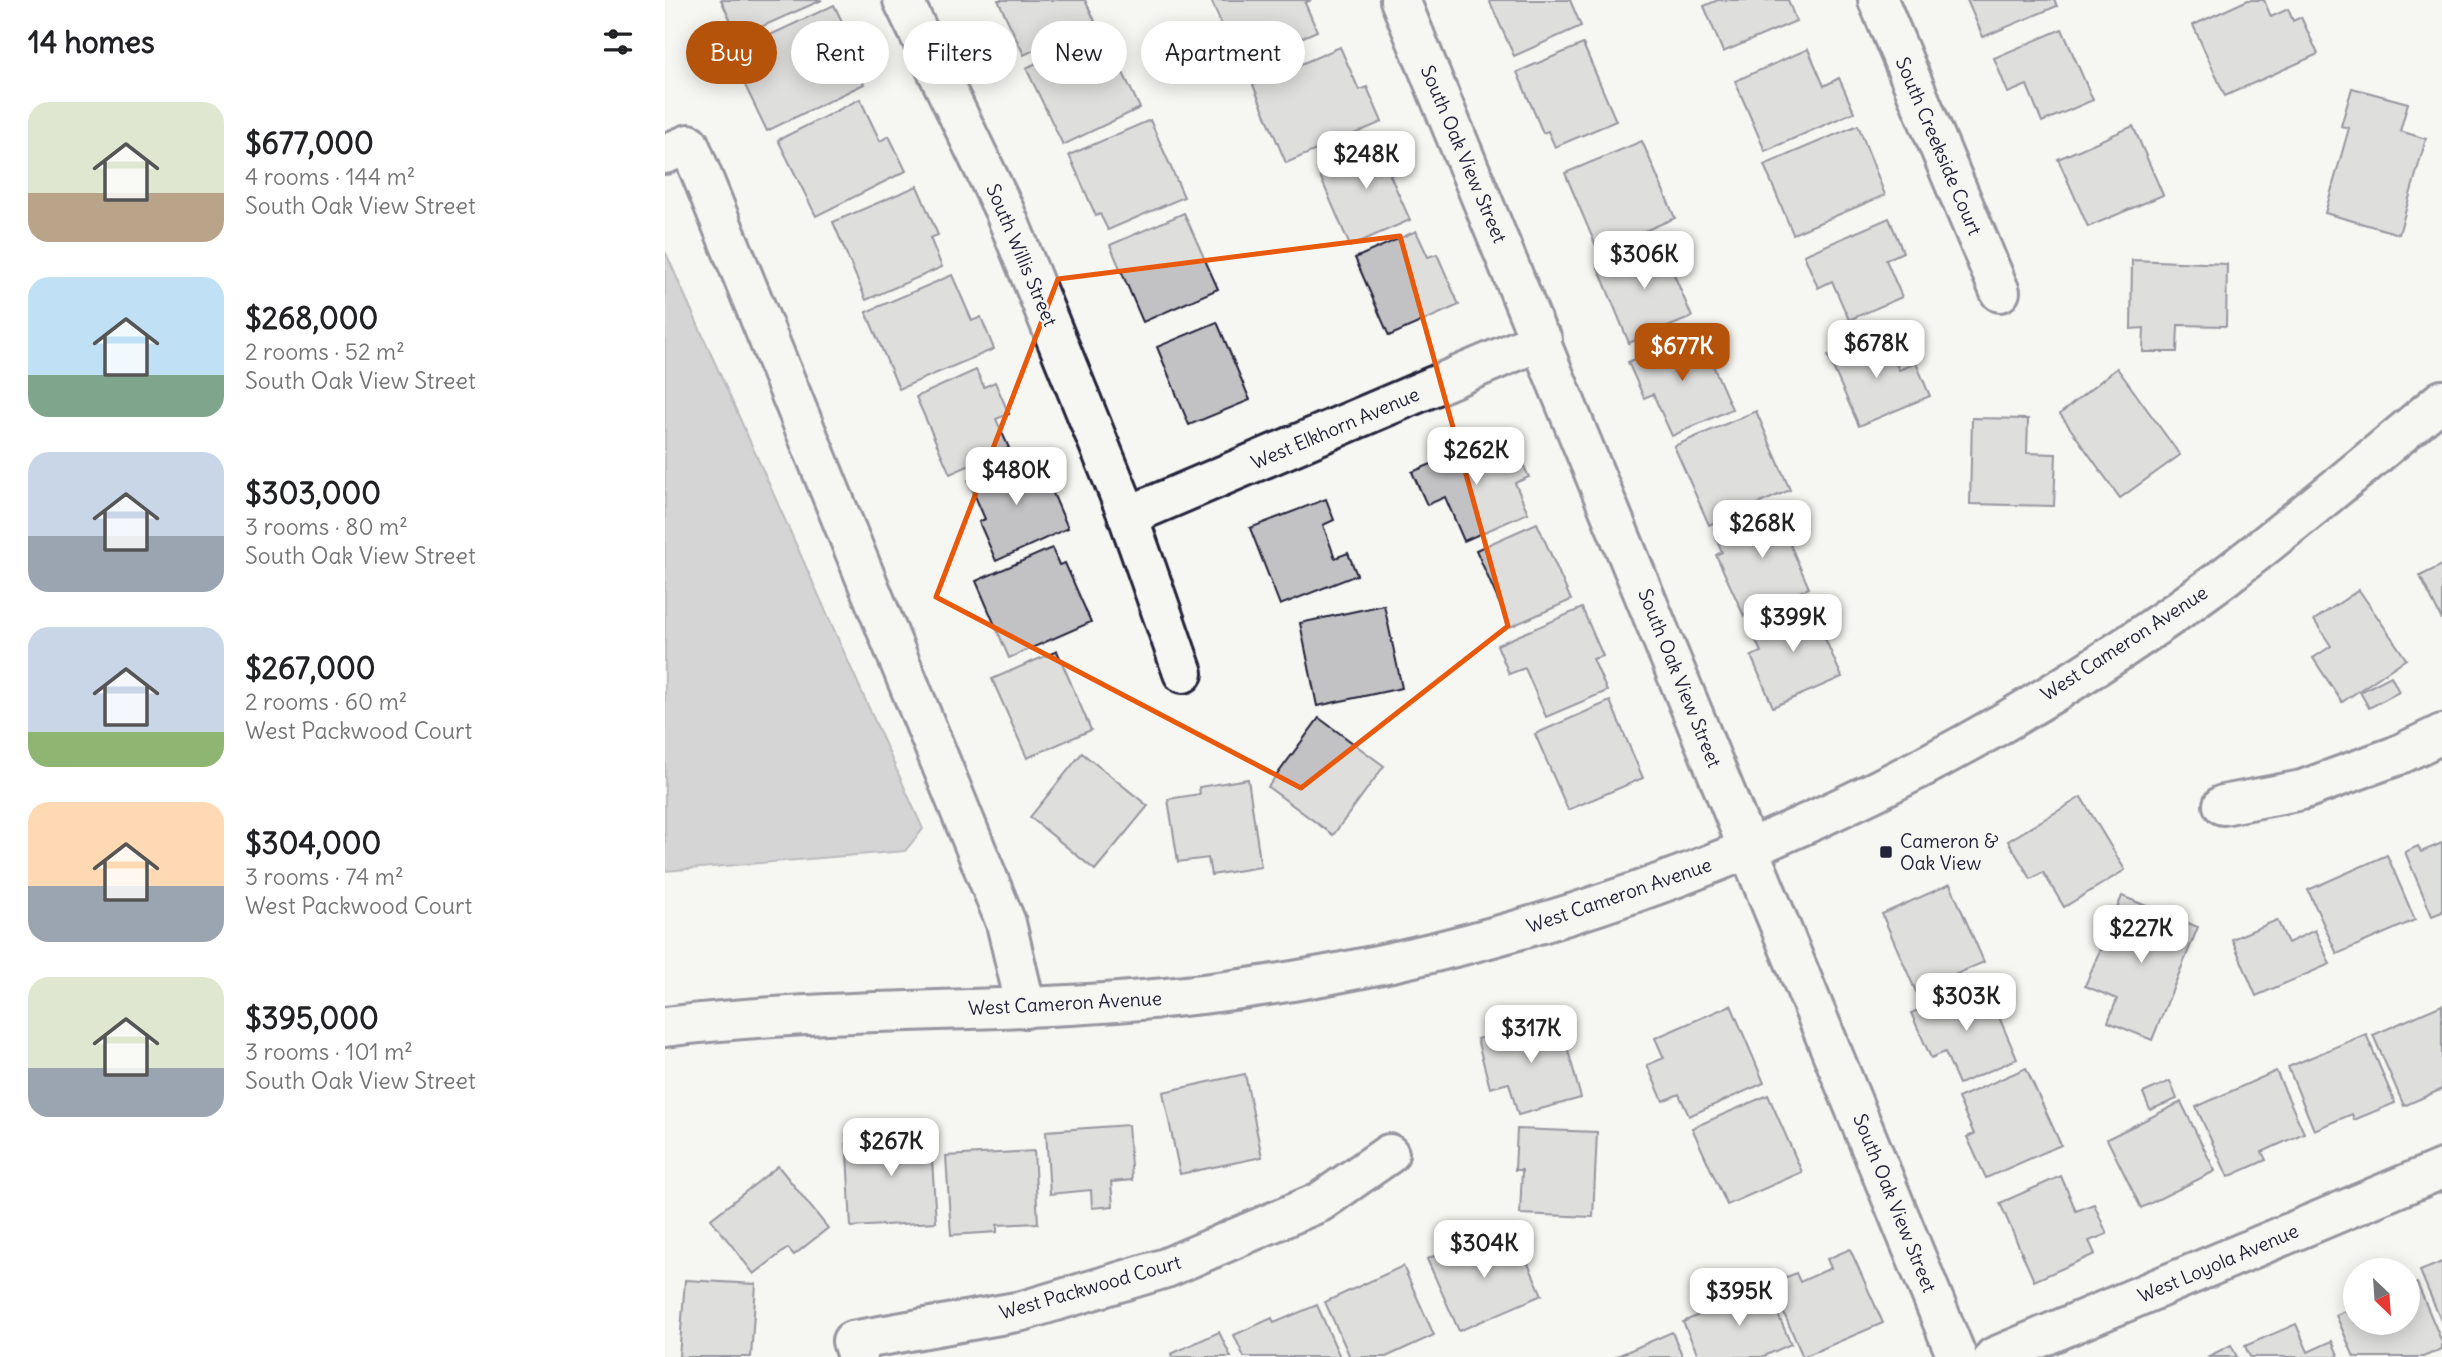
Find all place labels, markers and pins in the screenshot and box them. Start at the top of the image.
pin: $248K [1317,132,1415,191]
pin: $306K [1595,232,1693,291]
pin: $678K [1827,320,1925,380]
pin: $677K [1633,324,1731,383]
pin: $262K [1427,428,1525,487]
pin: $480K [967,448,1065,507]
pin: $268K [1713,500,1811,560]
pin: $399K [1744,594,1842,654]
place label: Cameron & Oak View [1900,829,1999,875]
marker: Cameron & Oak View [1878,844,1894,860]
pin: $227K [2092,906,2190,965]
pin: $303K [1917,974,2015,1033]
pin: $317K [1482,1006,1580,1065]
pin: $267K [842,1118,940,1178]
pin: $304K [1435,1220,1533,1280]
pin: $395K [1690,1268,1788,1328]

